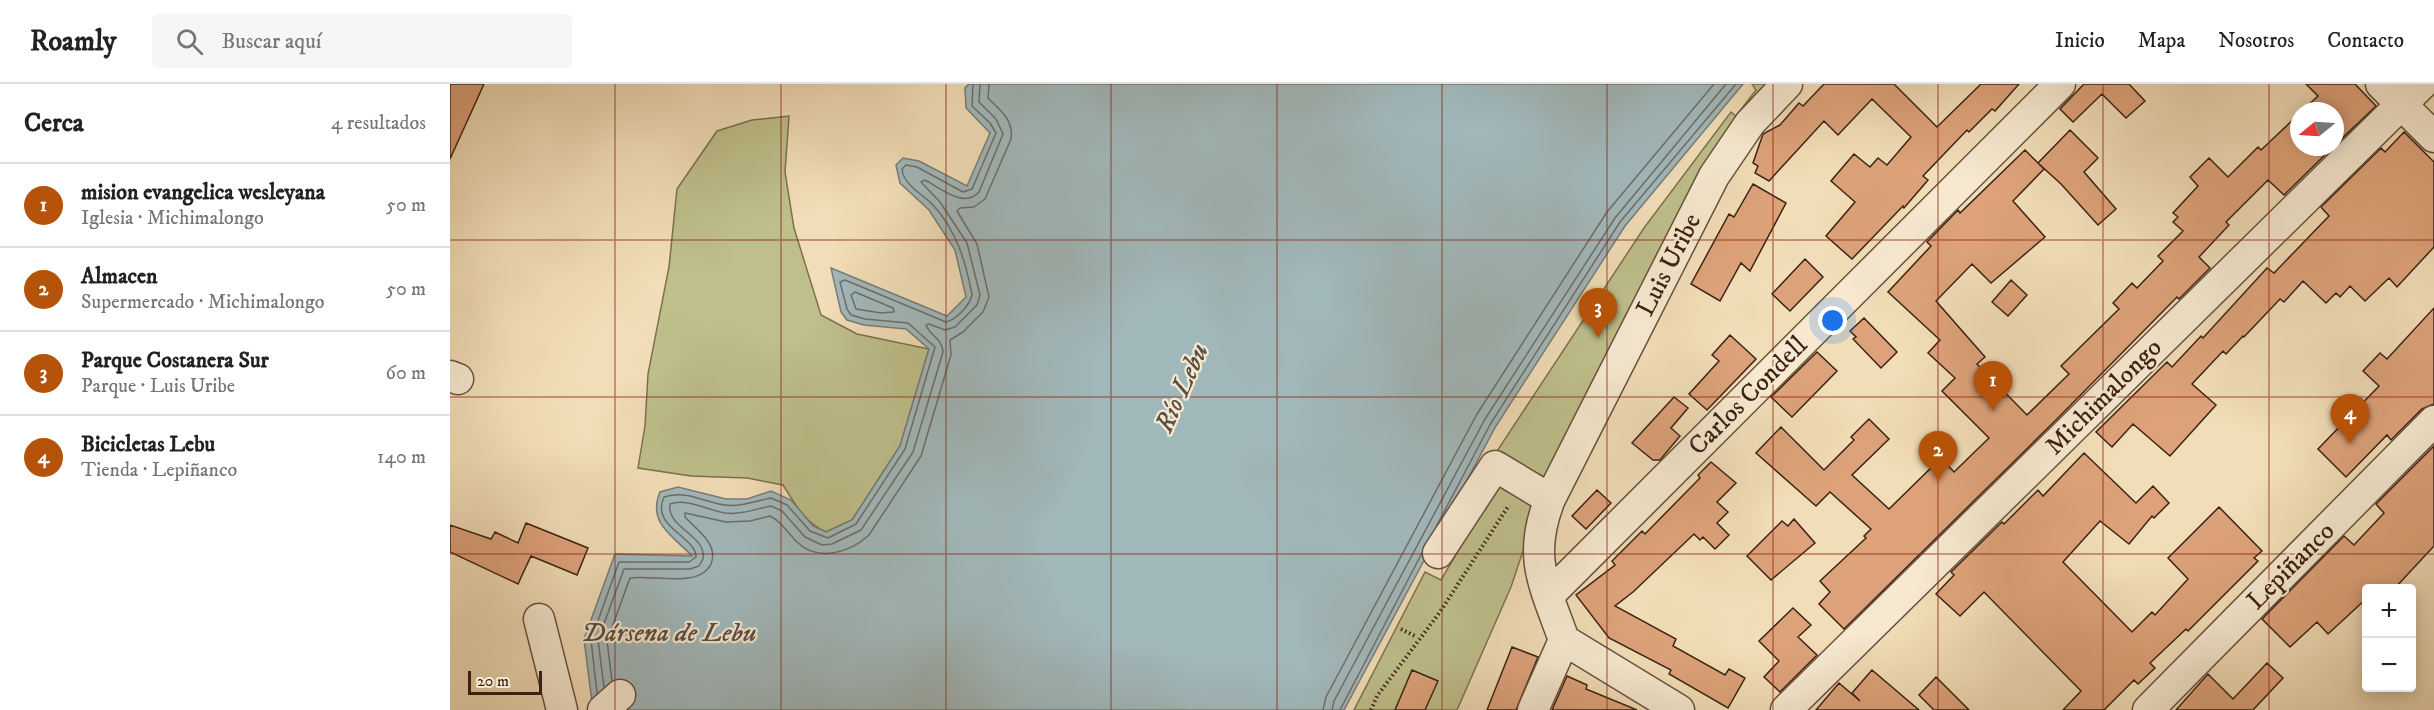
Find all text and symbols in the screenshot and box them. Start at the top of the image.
search box [152,14,572,68]
text: Roamly [30,24,116,59]
icon: search [173,25,206,58]
text: Buscar aquí [221,28,322,55]
text: Inicio [2055,28,2105,54]
text: Mapa [2138,28,2185,54]
text: Nosotros [2218,28,2294,54]
text: Contacto [2327,28,2404,54]
north arrow [2290,102,2344,156]
text: Cerca [24,107,84,140]
text: 4 resultados [331,111,426,136]
text: mision evangelica wesleyana [81,179,325,206]
text: 1 [40,193,47,218]
text: 50 m [386,193,426,218]
text: Iglesia · Michimalongo [81,206,264,231]
street label: Luis Uribe [1629,208,1709,322]
text: Almacen [81,263,158,290]
text: 2 [39,277,48,302]
text: 50 m [386,277,426,302]
pin: 3 [1578,288,1618,338]
text: Supermercado · Michimalongo [81,290,325,315]
your location [1818,306,1847,335]
street label: Carlos Condell [1681,329,1815,463]
street label: Michimalongo [2039,332,2169,462]
water label: Río Lebu [1147,338,1217,439]
text: Parque Costanera Sur [81,347,269,374]
text: 3 [40,361,47,386]
text: 60 m [386,361,426,386]
pin: 1 [1974,362,2012,411]
text: Parque · Luis Uribe [81,374,235,399]
pin: 4 [2330,394,2370,444]
text: Bicicletas Lebu [81,431,215,458]
pin: 2 [1918,432,1958,481]
text: 4 [38,445,49,470]
text: 140 m [377,445,426,470]
text: Tienda · Lepiñanco [81,458,237,483]
street label: Lepiñanco [2240,515,2342,617]
map controls [2362,584,2416,692]
button: + [2362,584,2416,638]
water label: Dársena de Lebu [581,616,757,650]
button: − [2362,638,2416,692]
scale bar [468,668,542,696]
text: 20 m [477,671,509,691]

